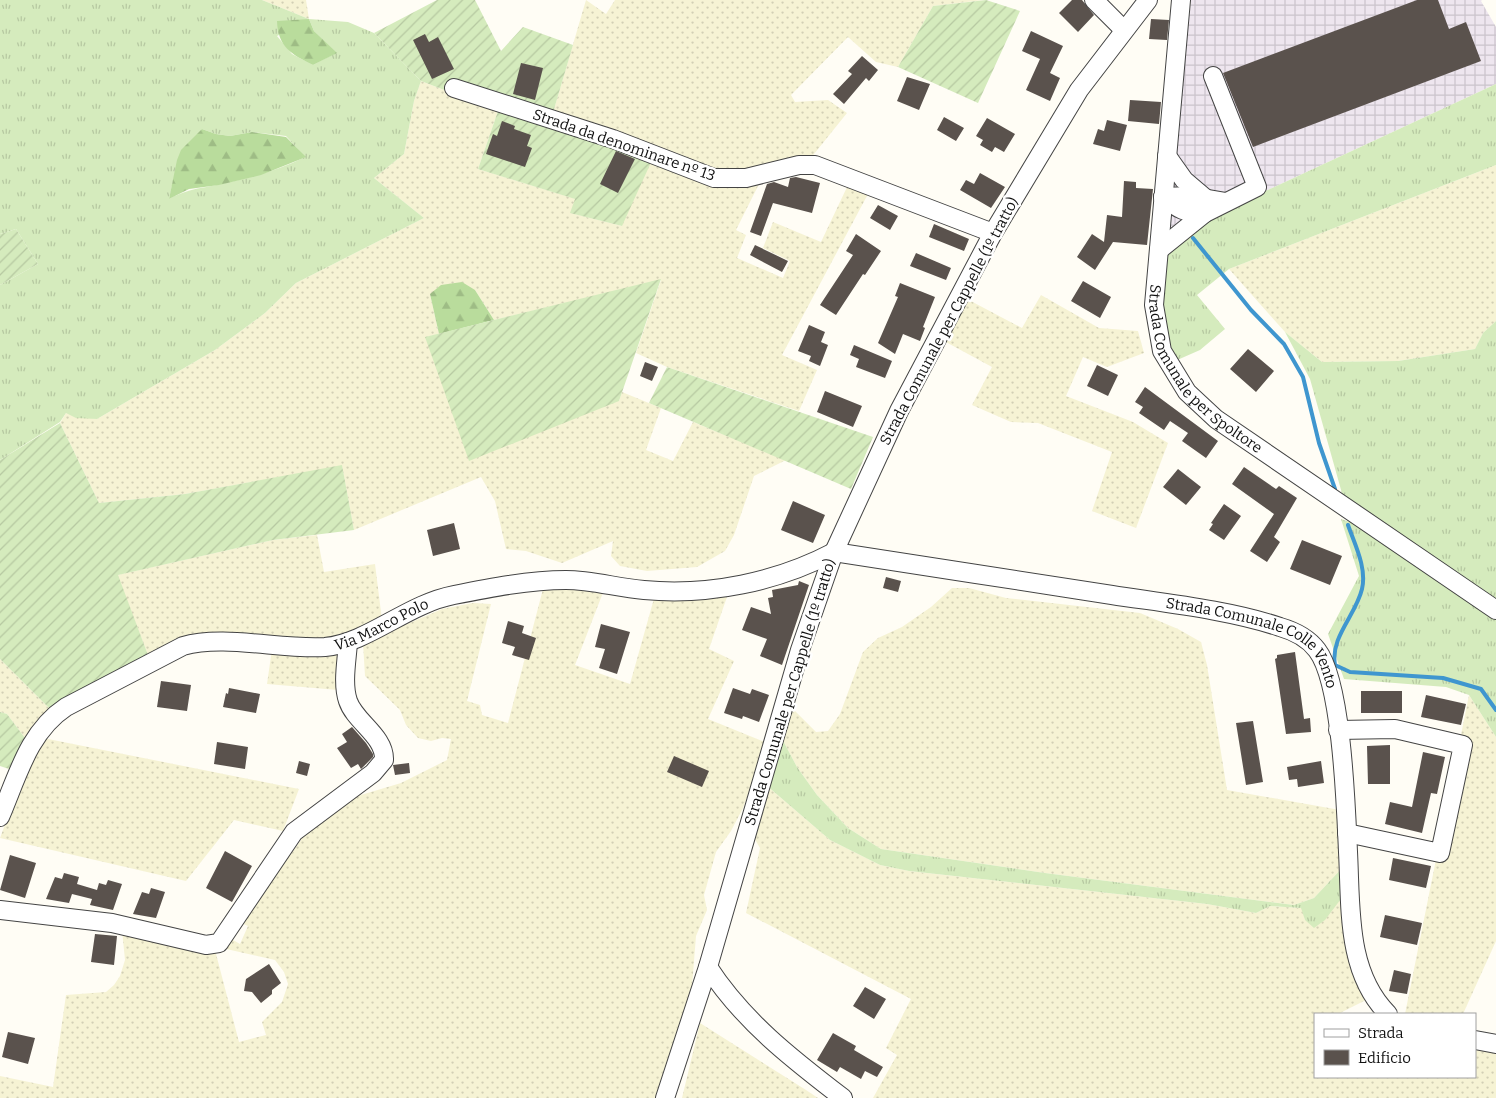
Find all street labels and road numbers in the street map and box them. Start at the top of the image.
street label: Strada da denominare nº 13 [530,105,718,185]
street label: Strada Comunale per Cappelle (1º tratto) [876,194,1022,448]
street label: Strada Comunale per Spoltore [1145,284,1266,457]
street label: Strada Comunale per Cappelle (1º tratto) [741,556,839,828]
street label: Strada Comunale Colle Vento [1165,594,1341,690]
street label: Via Marco Polo [333,595,431,654]

